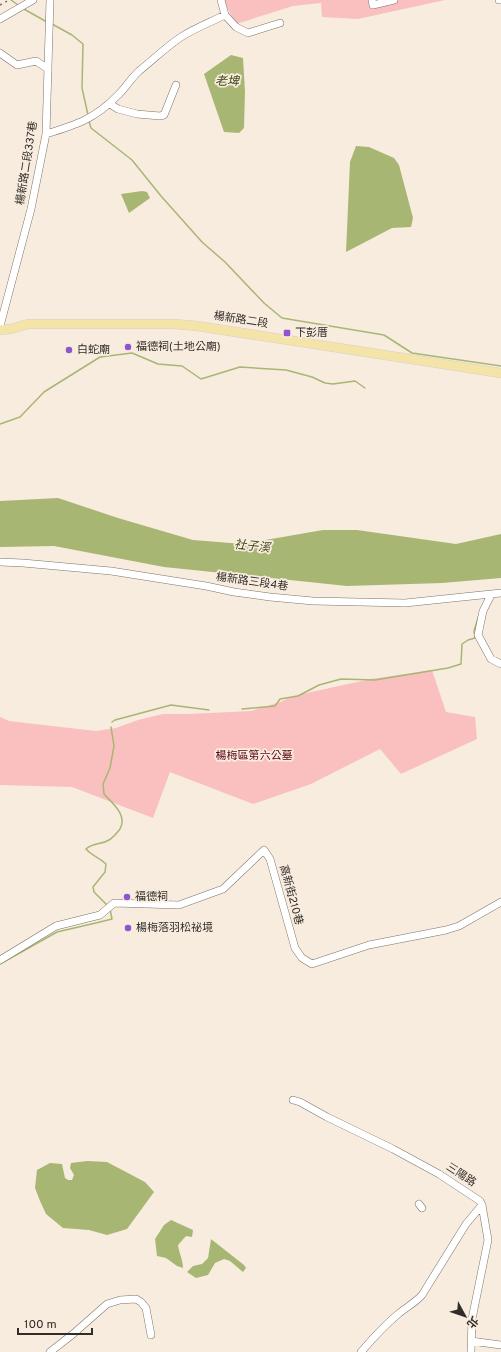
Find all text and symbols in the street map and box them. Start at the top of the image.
water label: 老埤 [215,74,241,90]
street label: 楊新路二段337巷 [13,120,41,206]
street label: 楊新路二段 [213,309,269,331]
place label: 下彭厝 [295,326,328,340]
marker: 下彭厝 [282,328,292,338]
place label: 福德祠(土地公廟) [136,340,221,354]
marker: 福德祠(土地公廟) [123,342,133,352]
place label: 白蛇廟 [77,343,110,357]
marker: 白蛇廟 [64,345,74,355]
water label: 社子溪 [233,537,273,557]
street label: 楊新路三段4巷 [215,570,289,594]
park label: 楊梅區第六公墓 [216,749,293,763]
street label: 高新街210巷 [276,863,306,927]
place label: 福德祠 [135,890,168,904]
marker: 福德祠 [122,892,132,902]
place label: 楊梅落羽松祕境 [136,921,213,935]
marker: 楊梅落羽松祕境 [123,923,133,933]
street label: 三陽路 [443,1160,479,1190]
north arrow [445,1296,485,1336]
scale bar [18,1310,92,1336]
text: 北 [463,1313,481,1330]
text: 100 m [24,1317,57,1333]

